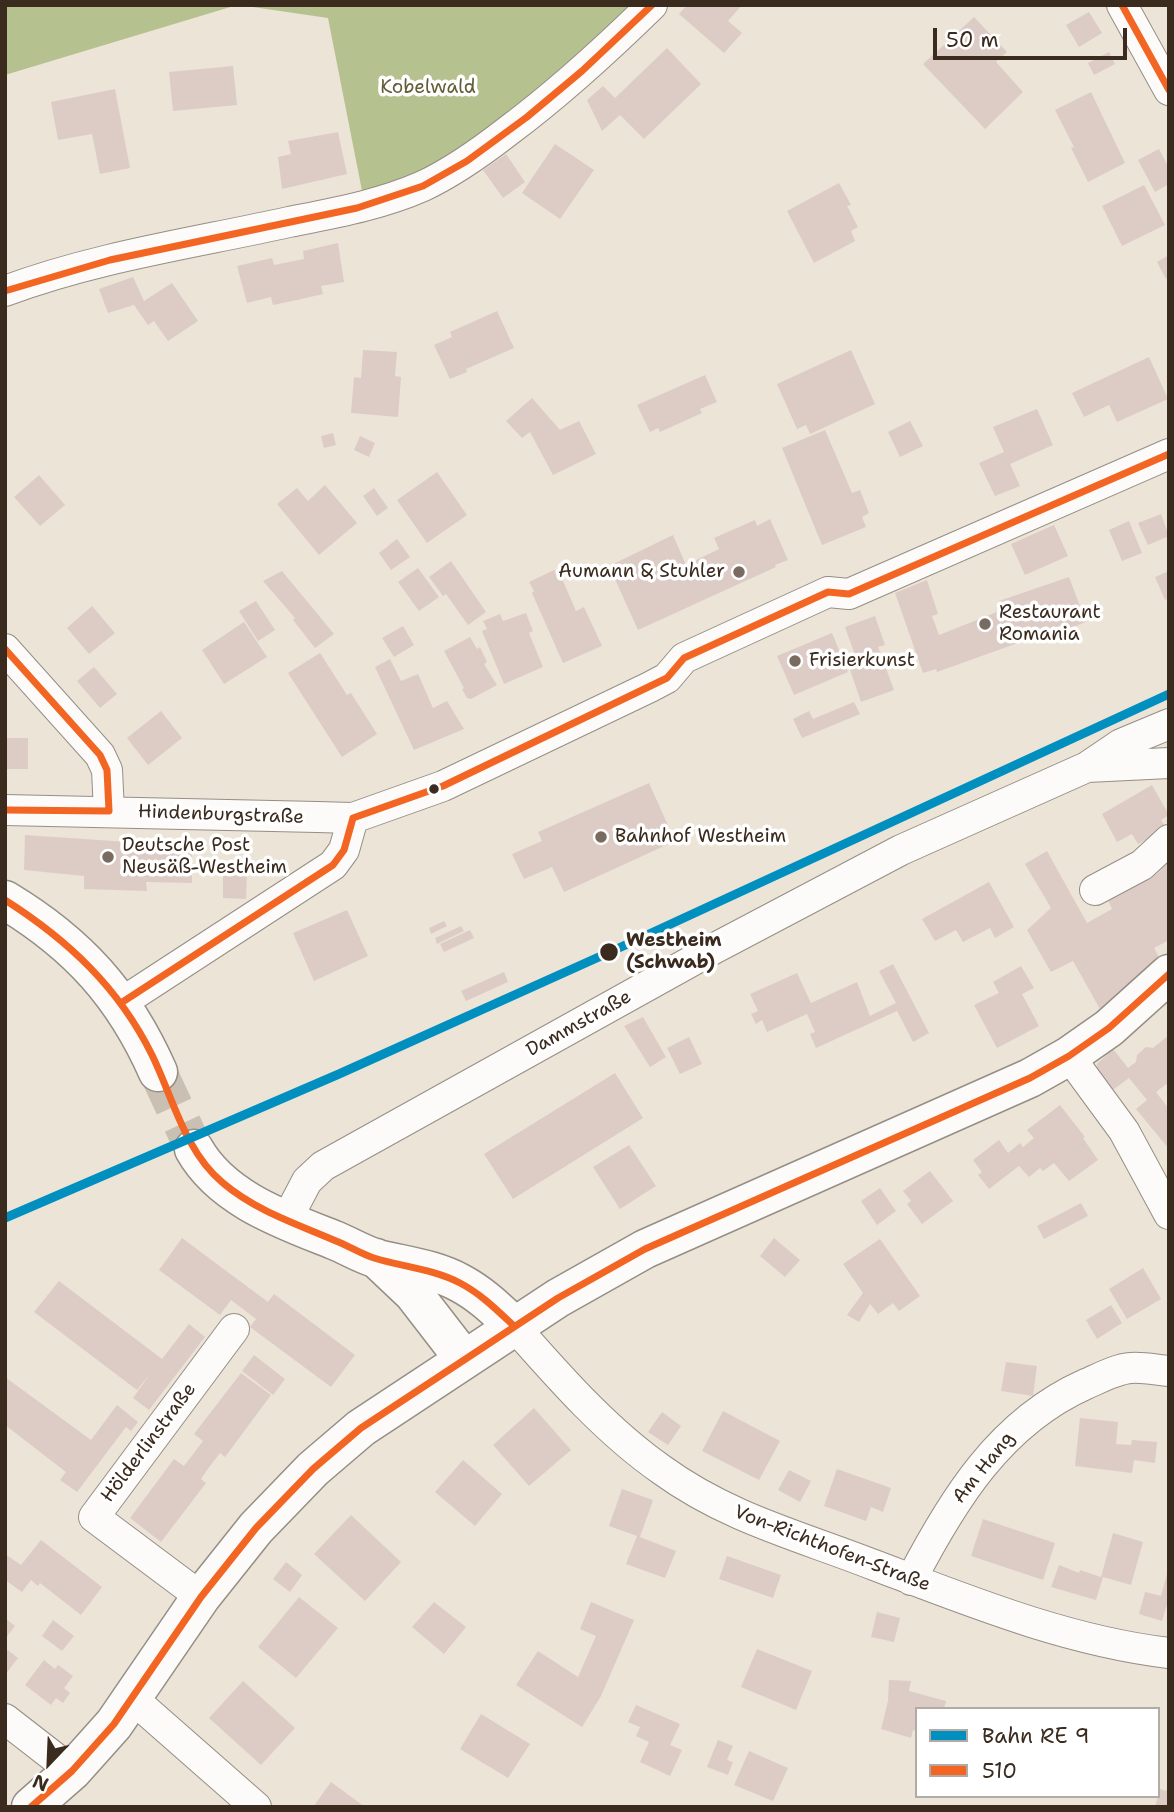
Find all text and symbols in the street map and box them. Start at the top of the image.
scale bar [936,14,1130,58]
text: 50 m [946,26,999,54]
park label: Kobelwald [380,77,476,99]
place label: Aumann & Stuhler [558,561,725,583]
marker: Aumann & Stuhler [731,564,747,580]
place label: Restaurant Romania [999,602,1101,646]
marker: Restaurant Romania [977,616,993,632]
place label: Frisierkunst [809,650,915,672]
marker: Frisierkunst [787,653,803,669]
unlabelled marker [427,782,441,796]
street label: Hindenburgstraße [138,801,304,829]
place label: Bahnhof Westheim [615,826,786,848]
marker: Bahnhof Westheim [593,829,609,845]
place label: Deutsche Post Neusäß-Westheim [122,835,287,879]
marker: Deutsche Post Neusäß-Westheim [100,849,116,865]
place label: Westheim (Schwab) [626,930,722,974]
marker: Westheim (Schwab) [598,941,620,963]
street label: Dammstraße [523,986,635,1062]
street label: Hölderlinstraße [97,1379,201,1507]
street label: Am Hang [948,1428,1020,1508]
street label: Von-Richthofen-Straße [731,1501,933,1597]
legend [915,1707,1160,1798]
text: Bahn RE 9 [982,1722,1089,1750]
north arrow [14,1728,84,1798]
text: 510 [982,1757,1017,1785]
text: N [29,1768,52,1797]

